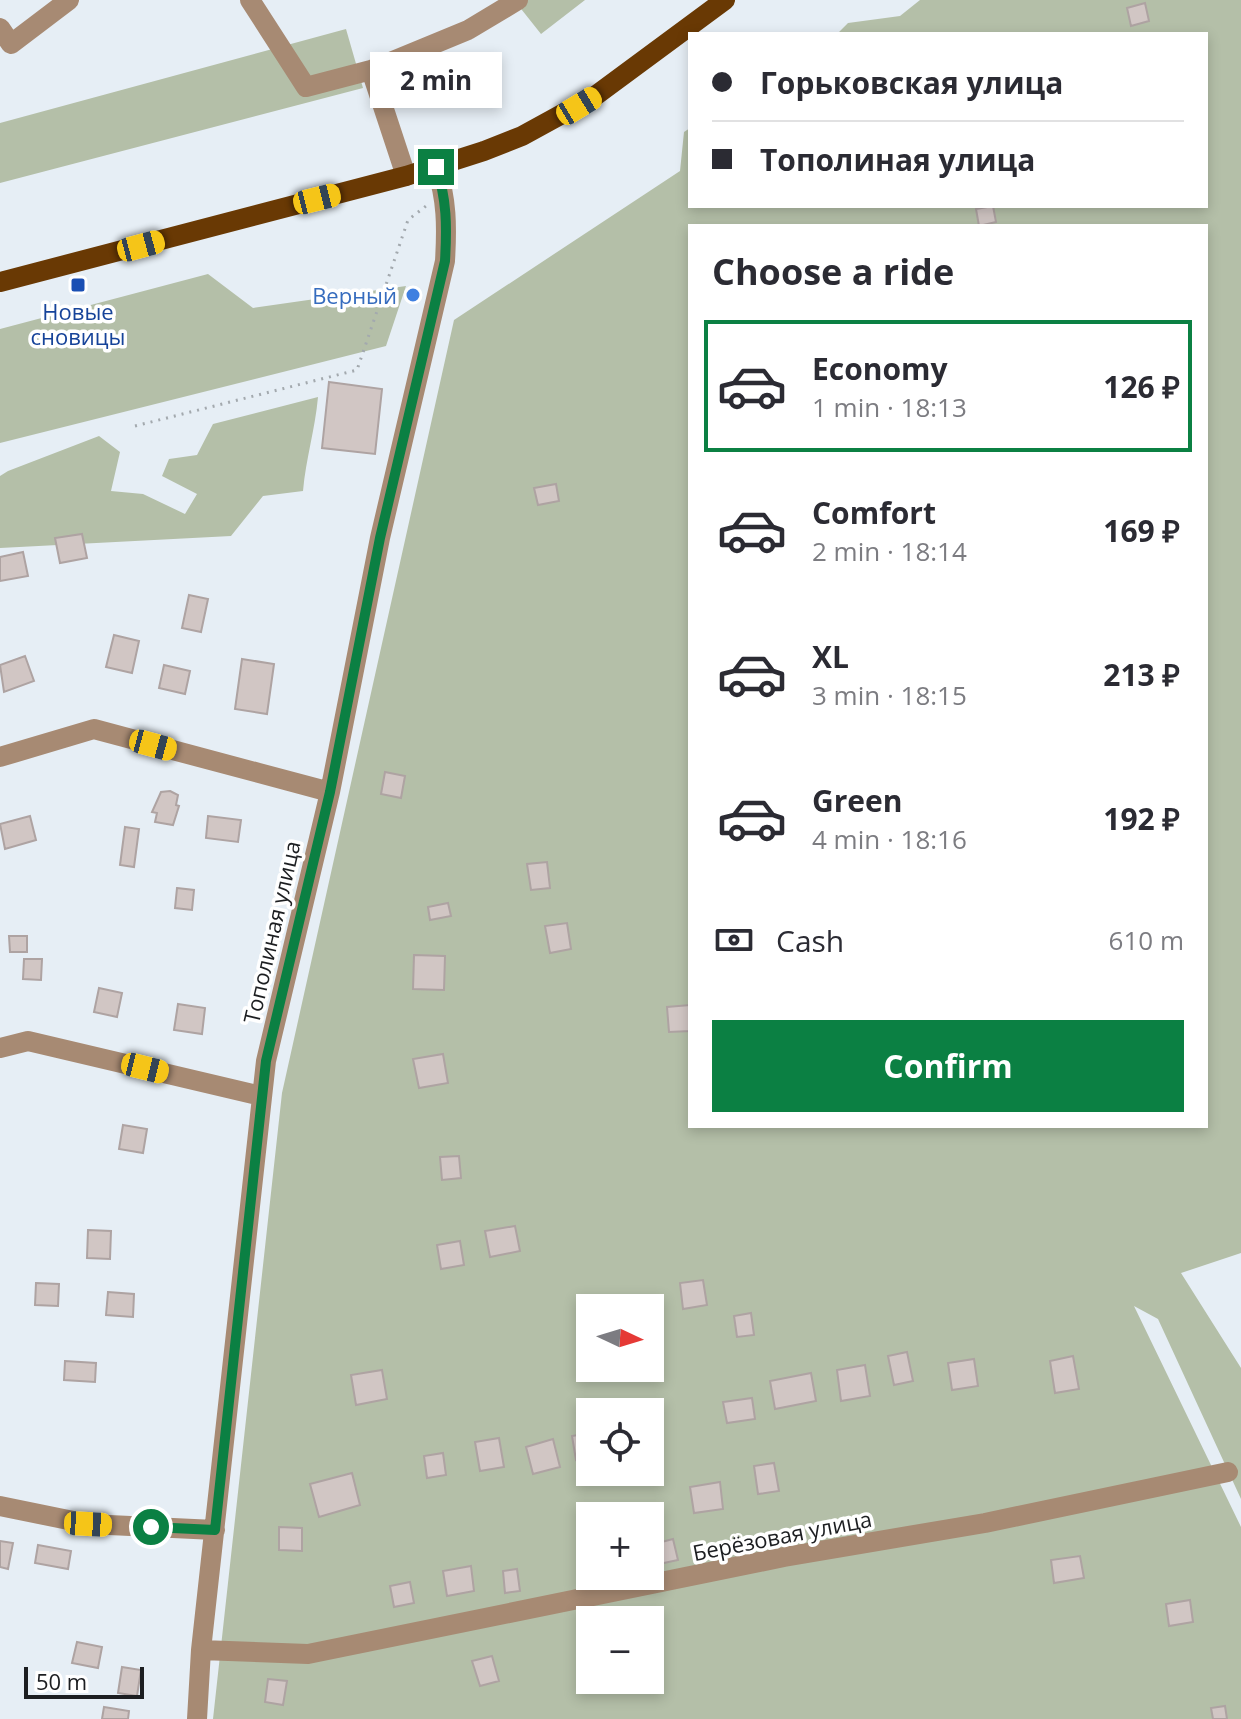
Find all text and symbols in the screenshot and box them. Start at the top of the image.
callout: 2 min [370,51,502,107]
text: 2 min [400,62,472,98]
text: Горьковская улица [760,62,1063,103]
car [552,83,606,129]
text: Тополиная улица [760,139,1035,180]
route end [418,149,454,185]
car [291,182,343,216]
car [115,228,167,264]
text: Choose a ride [712,247,954,296]
marker: Новые сновицы [69,276,87,294]
place label: Верный [312,280,397,310]
marker: Верный [404,286,422,304]
place label: Новые сновицы [31,296,125,351]
text: Economy [812,348,948,389]
icon: car [716,350,788,422]
text: 126 ₽ [1103,366,1180,407]
text: 1 min · 18:13 [812,389,967,425]
text: Comfort [812,492,936,533]
icon: car [716,494,788,566]
text: 169 ₽ [1103,510,1180,551]
text: 2 min · 18:14 [812,533,967,569]
text: XL [812,636,849,677]
icon: car [716,638,788,710]
text: 213 ₽ [1103,654,1180,695]
text: 3 min · 18:15 [812,677,967,713]
car [127,727,179,763]
text: Green [812,780,903,821]
icon: car [716,782,788,854]
text: 192 ₽ [1103,798,1180,839]
text: 4 min · 18:16 [812,821,967,857]
street label: Тополиная улица [235,838,307,1026]
icon: cash [712,918,756,962]
text: Cash [776,920,844,961]
text: 610 m [1109,922,1184,958]
button: Confirm [712,1020,1184,1112]
car [119,1051,171,1085]
north arrow [576,1294,664,1382]
map controls [576,1294,664,1694]
button: locate [576,1398,664,1486]
button: + [576,1502,664,1590]
street label: Берёзовая улица [690,1503,874,1567]
route start [133,1509,169,1545]
car [63,1511,113,1537]
button: − [576,1606,664,1694]
scale bar [24,1663,144,1699]
text: 50 m [36,1666,87,1696]

